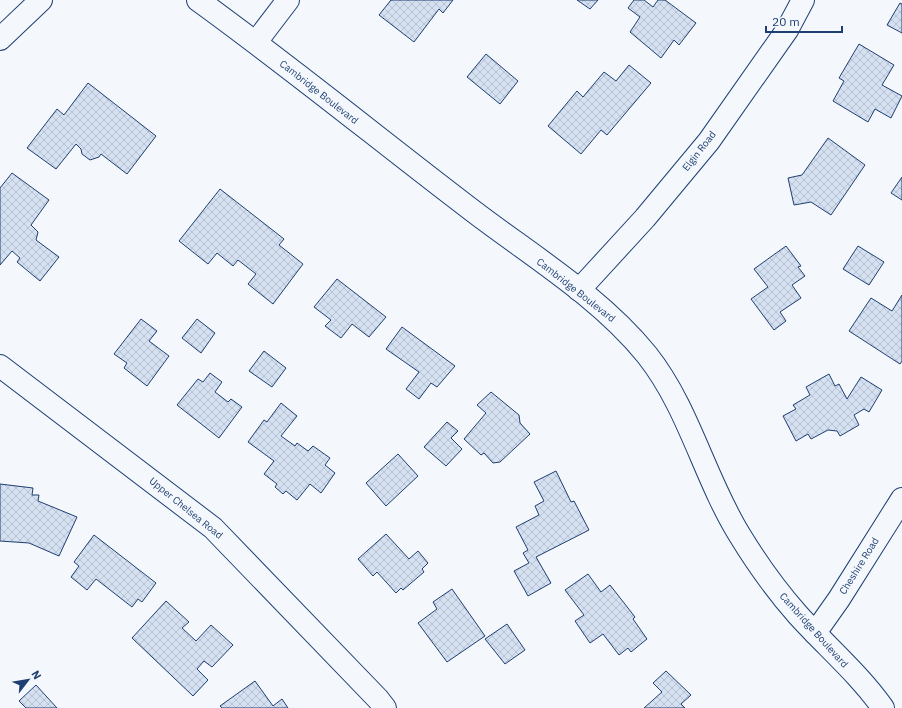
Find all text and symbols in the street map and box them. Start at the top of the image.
scale bar [766,8,842,34]
text: 20 m [772,14,800,29]
street label: Cambridge Boulevard [277,57,361,127]
street label: Elgin Road [679,128,719,174]
street label: Cambridge Boulevard [534,255,618,325]
street label: Upper Chelsea Road [147,474,225,542]
street label: Cheshire Road [836,535,882,597]
street label: Cambridge Boulevard [777,590,851,670]
north arrow [8,660,48,700]
text: N [29,668,45,682]

